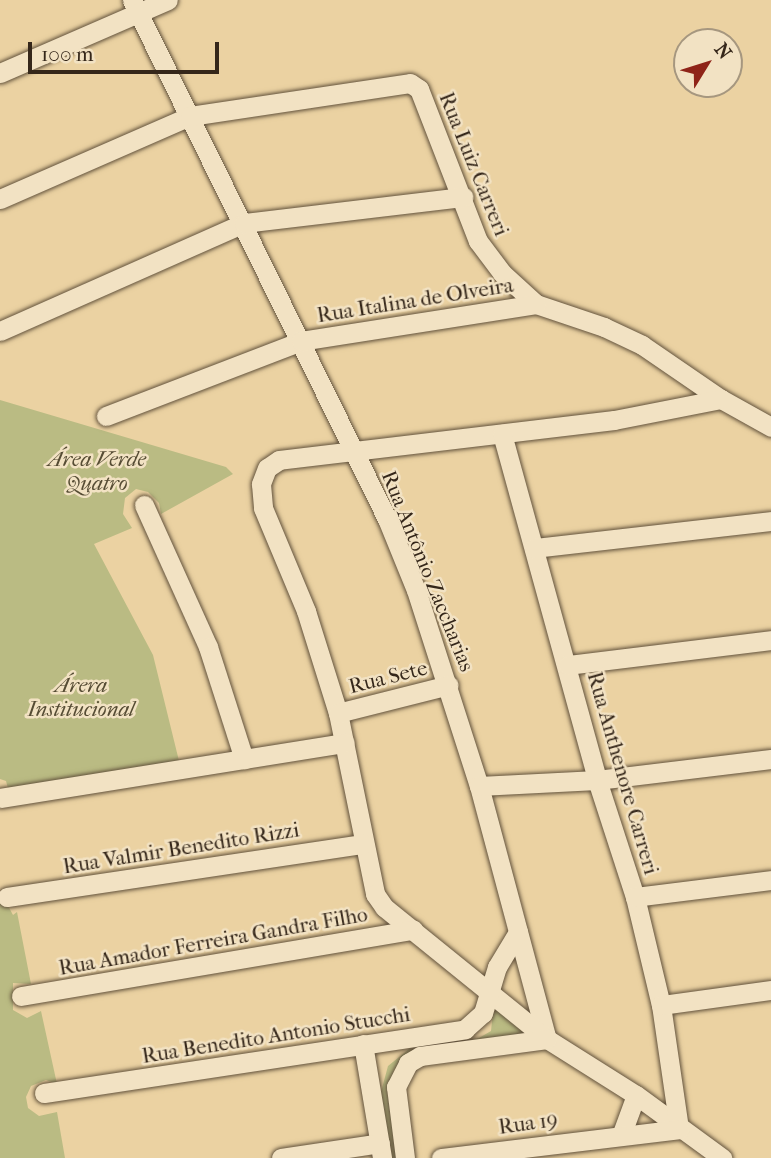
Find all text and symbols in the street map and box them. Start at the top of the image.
scale bar [32,28,222,72]
north arrow [673,28,743,98]
text: N [710,39,736,64]
text: 100 m [41,42,94,66]
street label: Rua Luiz Carreri [434,89,514,239]
street label: Rua Italina de Olveira [315,272,515,328]
park label: Área Verde Quatro [48,446,146,496]
street label: Rua Antônio Zaccharias [376,467,480,675]
street label: Rua Sete [346,655,430,699]
street label: Rua Anthenore Carreri [582,669,664,877]
park label: Árera Institucional [28,672,134,722]
street label: Rua Valmir Benedito Rizzi [61,817,301,879]
street label: Rua Amador Ferreira Gandra Filho [57,901,369,981]
street label: Rua Benedito Antonio Stucchi [140,1001,412,1069]
street label: Rua 19 [497,1106,559,1140]

